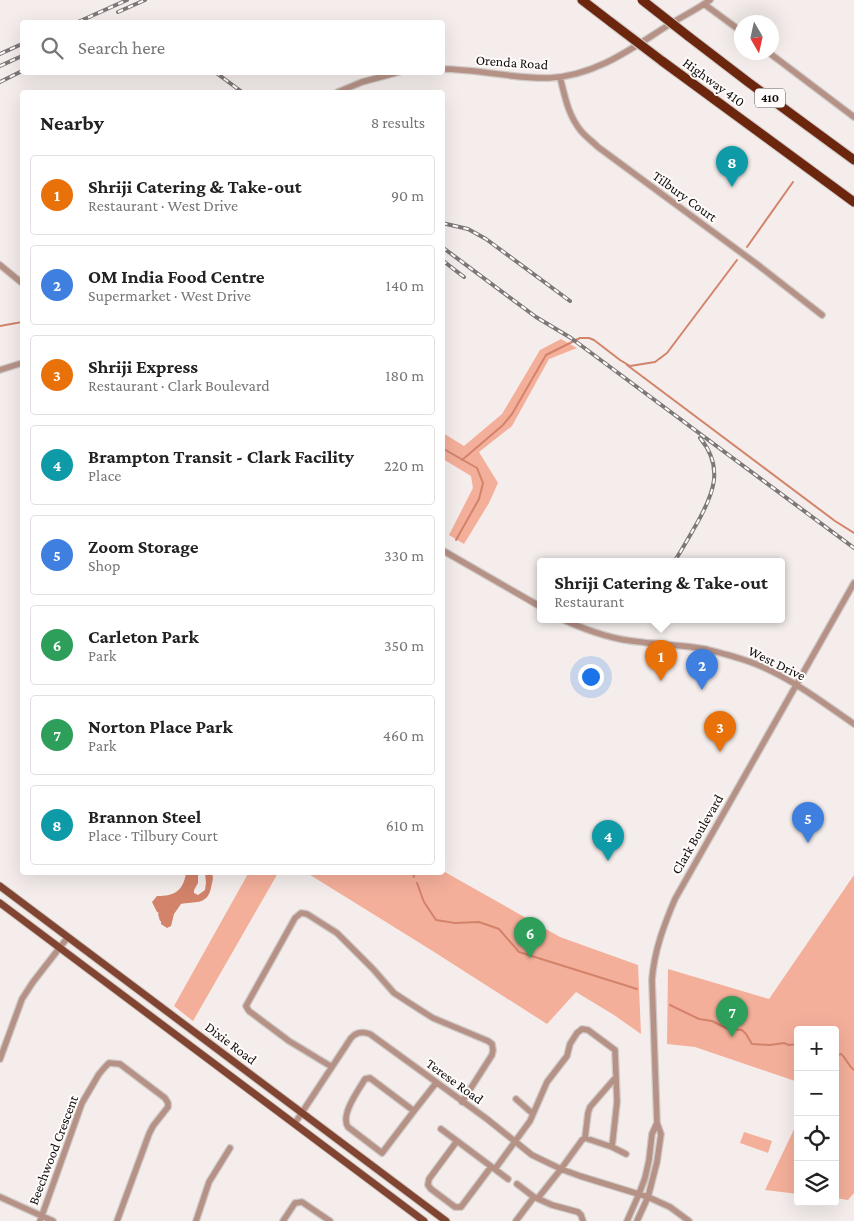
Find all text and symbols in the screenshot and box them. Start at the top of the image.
north arrow [734,15,779,60]
search box [20,20,445,75]
icon: search [38,34,66,62]
text: Search here [78,37,165,58]
street label: Orenda Road [475,51,549,73]
street label: Highway 410 [680,54,748,110]
road number: 410 [755,89,785,108]
text: Nearby [40,111,104,135]
text: 8 results [371,114,425,131]
pin: 8 [716,146,748,187]
street label: Tilbury Court [650,167,721,225]
text: Shriji Catering & Take-out [88,176,302,197]
text: 1 [54,187,60,204]
text: 90 m [391,187,424,204]
text: Restaurant · West Drive [88,197,238,214]
text: OM India Food Centre [88,266,265,287]
text: 2 [53,277,61,294]
text: 140 m [386,277,424,294]
text: Supermarket · West Drive [88,287,251,304]
text: Shriji Express [88,356,198,377]
text: 3 [53,367,61,384]
text: 180 m [385,367,424,384]
text: Restaurant · Clark Boulevard [88,377,270,394]
text: Brampton Transit - Clark Facility [88,446,354,467]
text: 4 [53,457,61,474]
text: 220 m [384,457,424,474]
text: Place [88,467,121,484]
text: Zoom Storage [88,536,199,557]
text: 5 [53,547,61,564]
text: 330 m [384,547,424,564]
text: Shop [88,557,120,574]
popup [537,558,785,623]
text: Shriji Catering & Take-out [554,572,768,593]
text: Restaurant [554,593,624,610]
text: Carleton Park [88,626,199,647]
text: 6 [53,637,61,654]
text: 350 m [384,637,424,654]
pin: 1 [645,640,677,681]
street label: West Drive [746,642,808,684]
text: Park [88,647,116,664]
pin: 2 [686,649,718,690]
your location [578,664,604,690]
pin: 3 [704,711,736,752]
text: Norton Place Park [88,716,233,737]
text: 7 [53,727,61,744]
text: 460 m [383,727,424,744]
text: Park [88,737,116,754]
street label: Clark Boulevard [668,791,727,877]
pin: 5 [792,802,824,843]
text: Brannon Steel [88,806,201,827]
text: 8 [52,817,62,834]
text: 610 m [386,817,424,834]
pin: 4 [592,820,624,861]
text: Place · Tilbury Court [88,827,218,844]
pin: 6 [514,917,546,958]
pin: 7 [716,996,748,1037]
street label: Dixie Road [202,1018,260,1068]
map controls [794,1026,839,1206]
button: + [794,1026,839,1071]
street label: Terese Road [423,1055,487,1107]
button: − [794,1071,839,1116]
street label: Beechwood Crescent [25,1093,81,1207]
button: locate [794,1116,839,1161]
button: layers [794,1161,839,1206]

